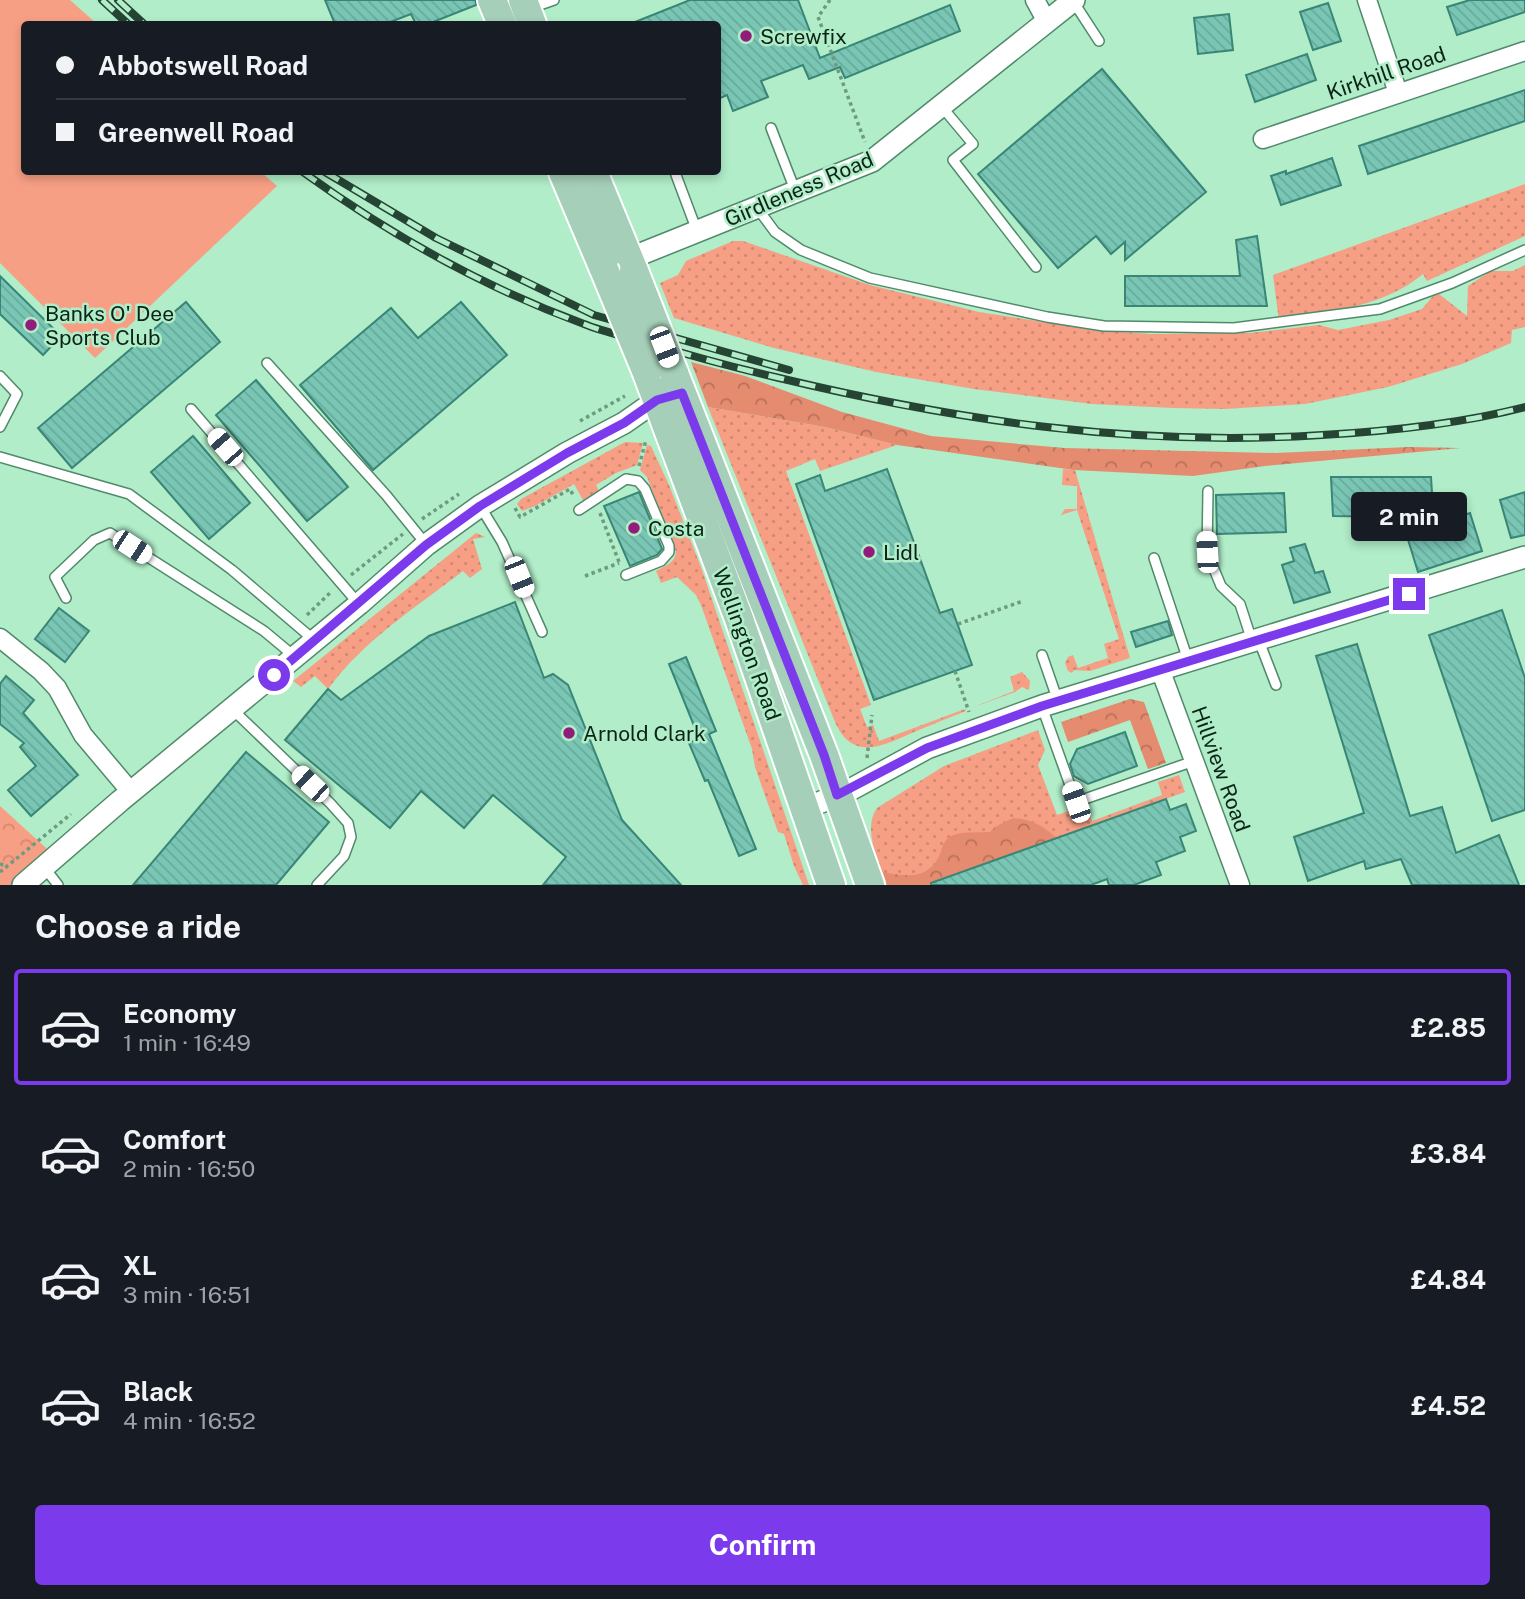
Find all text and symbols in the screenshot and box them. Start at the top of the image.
place label: Screwfix [760,24,847,49]
marker: Screwfix [738,28,754,44]
street label: Kirkhill Road [1323,41,1449,105]
text: Abbotswell Road [98,50,308,81]
text: Greenwell Road [98,117,294,148]
street label: Girdleness Road [721,146,877,232]
place label: Banks O' Dee Sports Club [45,301,174,350]
marker: Banks O' Dee Sports Club [23,317,39,333]
car [647,324,682,370]
car [204,424,247,470]
callout: 2 min [1351,492,1467,542]
text: 2 min [1379,503,1439,530]
place label: Costa [648,516,704,541]
marker: Costa [626,520,642,536]
car [109,527,156,567]
car [1196,530,1219,574]
place label: Lidl [883,540,919,565]
marker: Lidl [861,544,877,560]
car [502,554,537,600]
street label: Wellington Road [708,564,786,724]
route end [1393,578,1425,610]
route start [258,659,290,691]
street label: Hillview Road [1187,703,1255,835]
place label: Arnold Clark [583,721,706,746]
marker: Arnold Clark [561,725,577,741]
car [288,762,333,806]
car [1060,779,1093,825]
text: Choose a ride [35,908,241,945]
icon: car [39,996,102,1059]
text: Economy [123,998,236,1029]
text: £2.85 [1411,1012,1486,1043]
text: 1 min · 16:49 [123,1029,251,1056]
icon: car [39,1122,102,1185]
text: Comfort [123,1124,226,1155]
text: £3.84 [1410,1138,1486,1169]
text: 2 min · 16:50 [123,1155,255,1182]
icon: car [39,1248,102,1311]
text: XL [123,1250,157,1281]
text: £4.84 [1411,1264,1486,1295]
text: 3 min · 16:51 [123,1281,251,1308]
icon: car [39,1374,102,1437]
text: Black [123,1376,193,1407]
text: £4.52 [1411,1390,1486,1421]
text: 4 min · 16:52 [123,1407,256,1434]
button: Confirm [35,1505,1490,1585]

